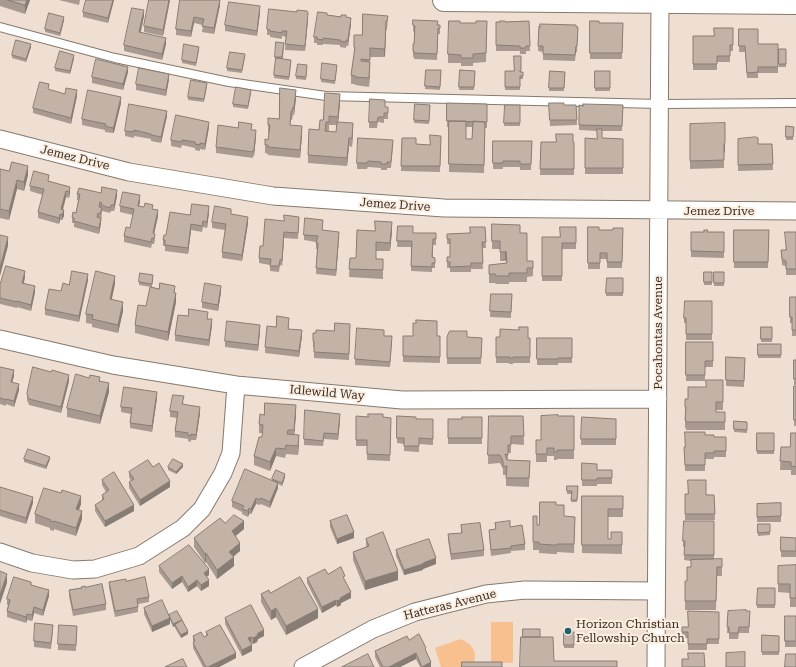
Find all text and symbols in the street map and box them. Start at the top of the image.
street label: Jemez Drive [39,142,111,174]
street label: Jemez Drive [359,195,431,215]
street label: Jemez Drive [684,204,754,218]
street label: Pocahontas Avenue [651,276,665,390]
street label: Idlewild Way [289,383,365,403]
street label: Hatteras Avenue [402,587,498,623]
place label: Horizon Christian Fellowship Church [576,617,685,645]
marker: Horizon Christian Fellowship Church [563,626,573,636]

